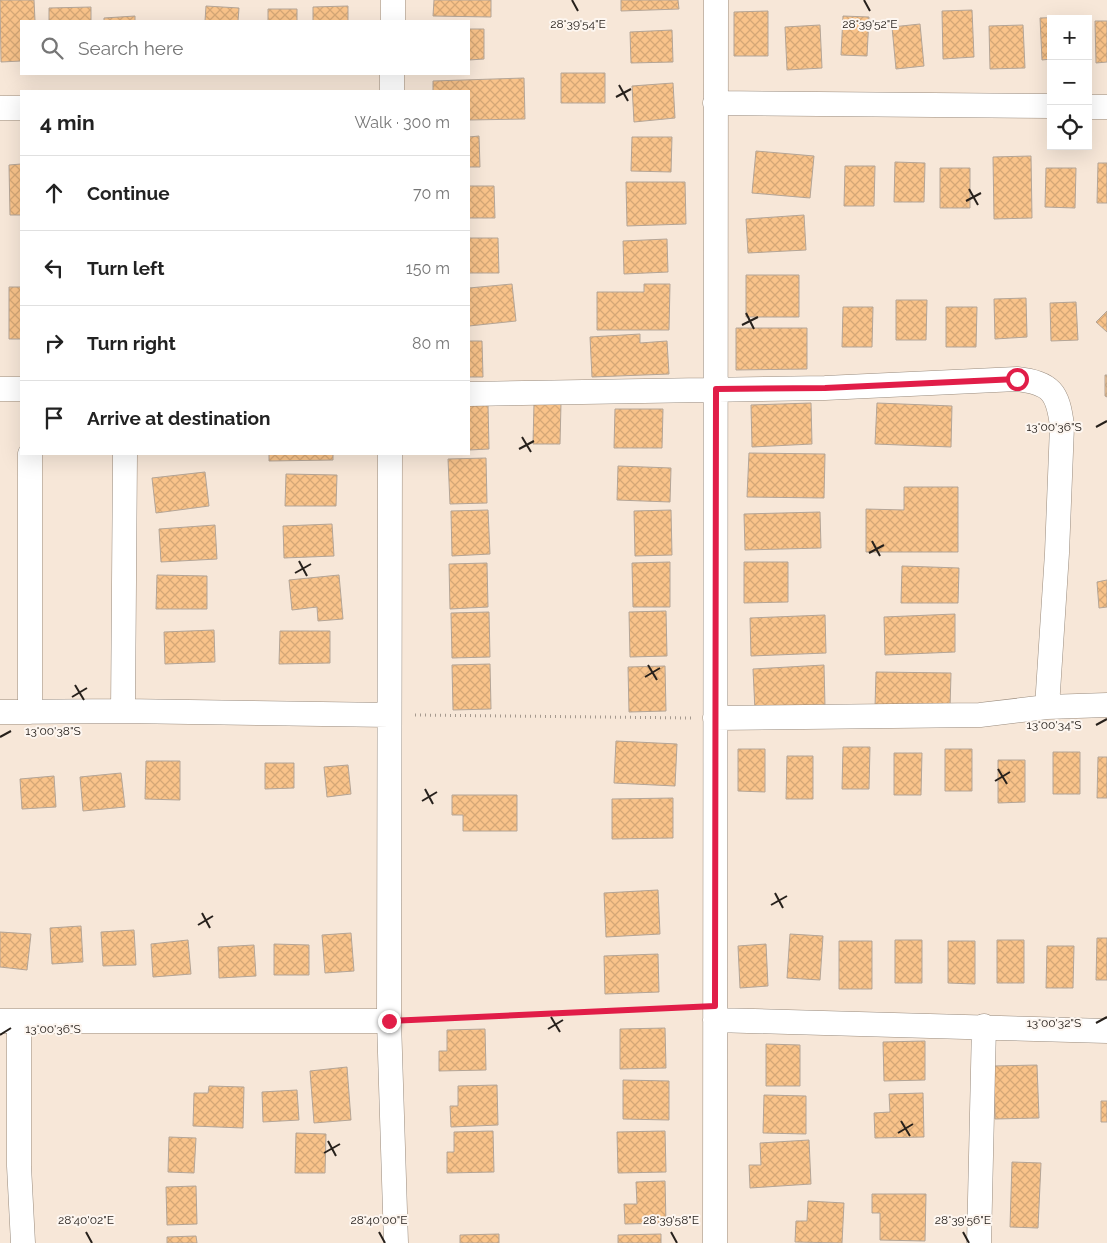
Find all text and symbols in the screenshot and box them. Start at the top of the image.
map controls [1047,15,1092,150]
button: + [1047,15,1092,60]
text: 28°39'54"E [550,17,606,31]
text: 28°39'52"E [842,17,898,31]
search box [20,20,470,75]
icon: search [38,34,66,62]
text: Search here [78,37,184,59]
button: − [1047,60,1092,105]
button: locate [1047,105,1092,150]
text: 4 min [40,110,95,135]
text: Walk · 300 m [354,113,450,132]
icon: ahead [40,179,68,207]
text: Continue [87,182,170,204]
text: 70 m [413,184,450,203]
icon: left [40,254,68,282]
text: Turn left [87,257,164,279]
text: 150 m [406,259,450,278]
icon: right [40,329,68,357]
text: Turn right [87,332,176,354]
text: 80 m [412,334,450,353]
route start [1006,368,1029,391]
icon: arrive [40,404,68,432]
text: Arrive at destination [87,407,271,429]
text: 13°00'36"S [1026,420,1082,434]
text: 13°00'34"S [1027,718,1081,732]
text: 13°00'38"S [25,724,81,738]
route end [378,1010,401,1033]
text: 13°00'32"S [1027,1016,1081,1030]
text: 13°00'36"S [25,1022,81,1036]
text: 28°40'02"E [58,1213,114,1227]
text: 28°40'00"E [350,1213,408,1227]
text: 28°39'58"E [643,1213,699,1227]
text: 28°39'56"E [935,1213,991,1227]

